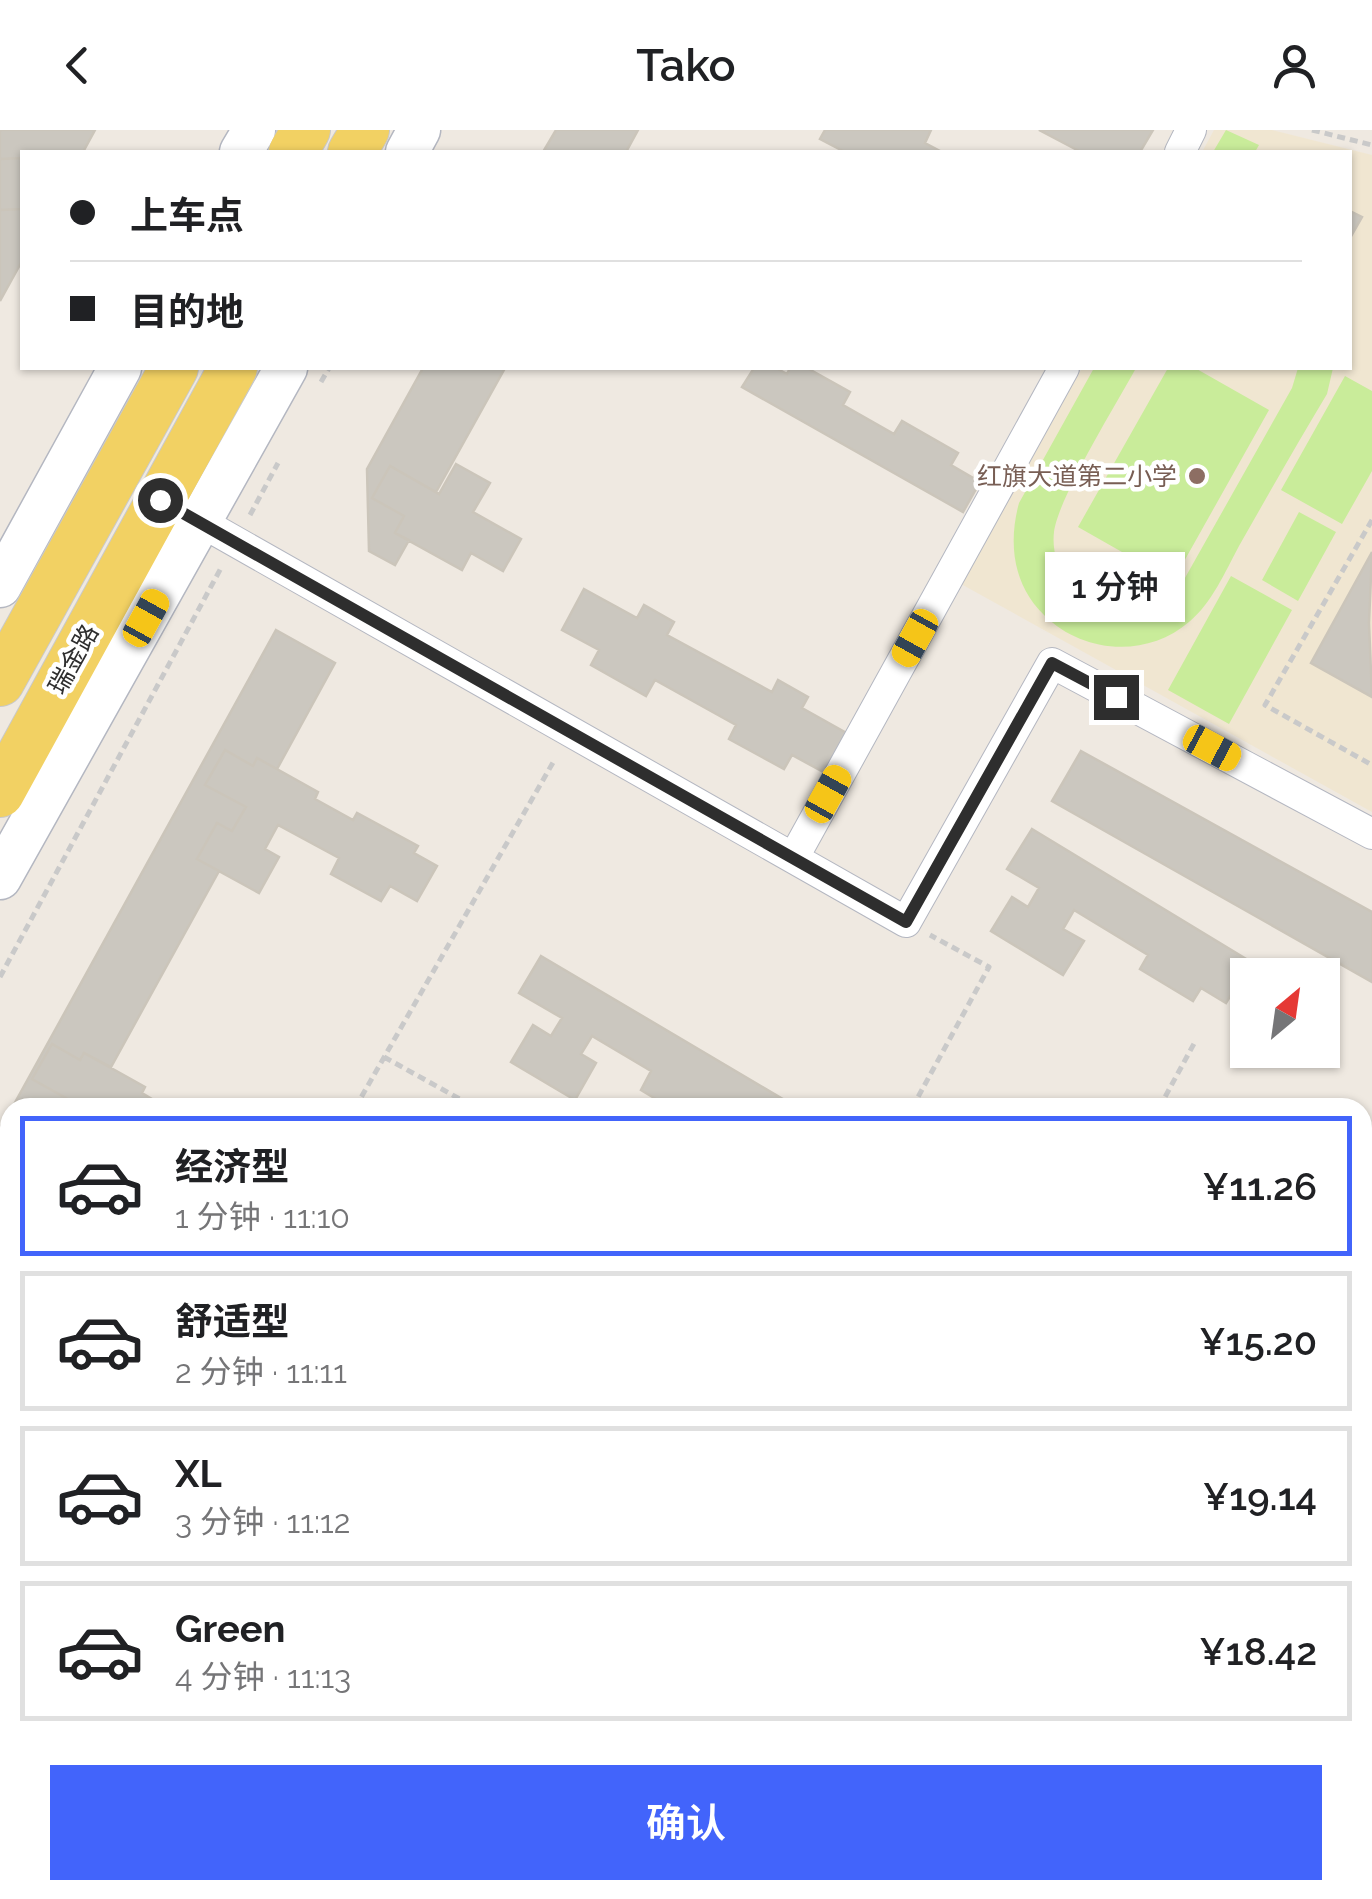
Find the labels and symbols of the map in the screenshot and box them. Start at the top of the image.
place label: 红旗大道第二小学 [977,461,1177,491]
marker: 红旗大道第二小学 [1186,465,1208,487]
route start [138,478,183,523]
callout: 1 分钟 [1046,552,1186,622]
car [118,584,174,652]
car [887,604,943,672]
street label: 瑞金路 [42,619,104,699]
route end [1094,675,1139,720]
car [1178,721,1246,775]
car [800,760,856,828]
north arrow [1230,958,1340,1068]

